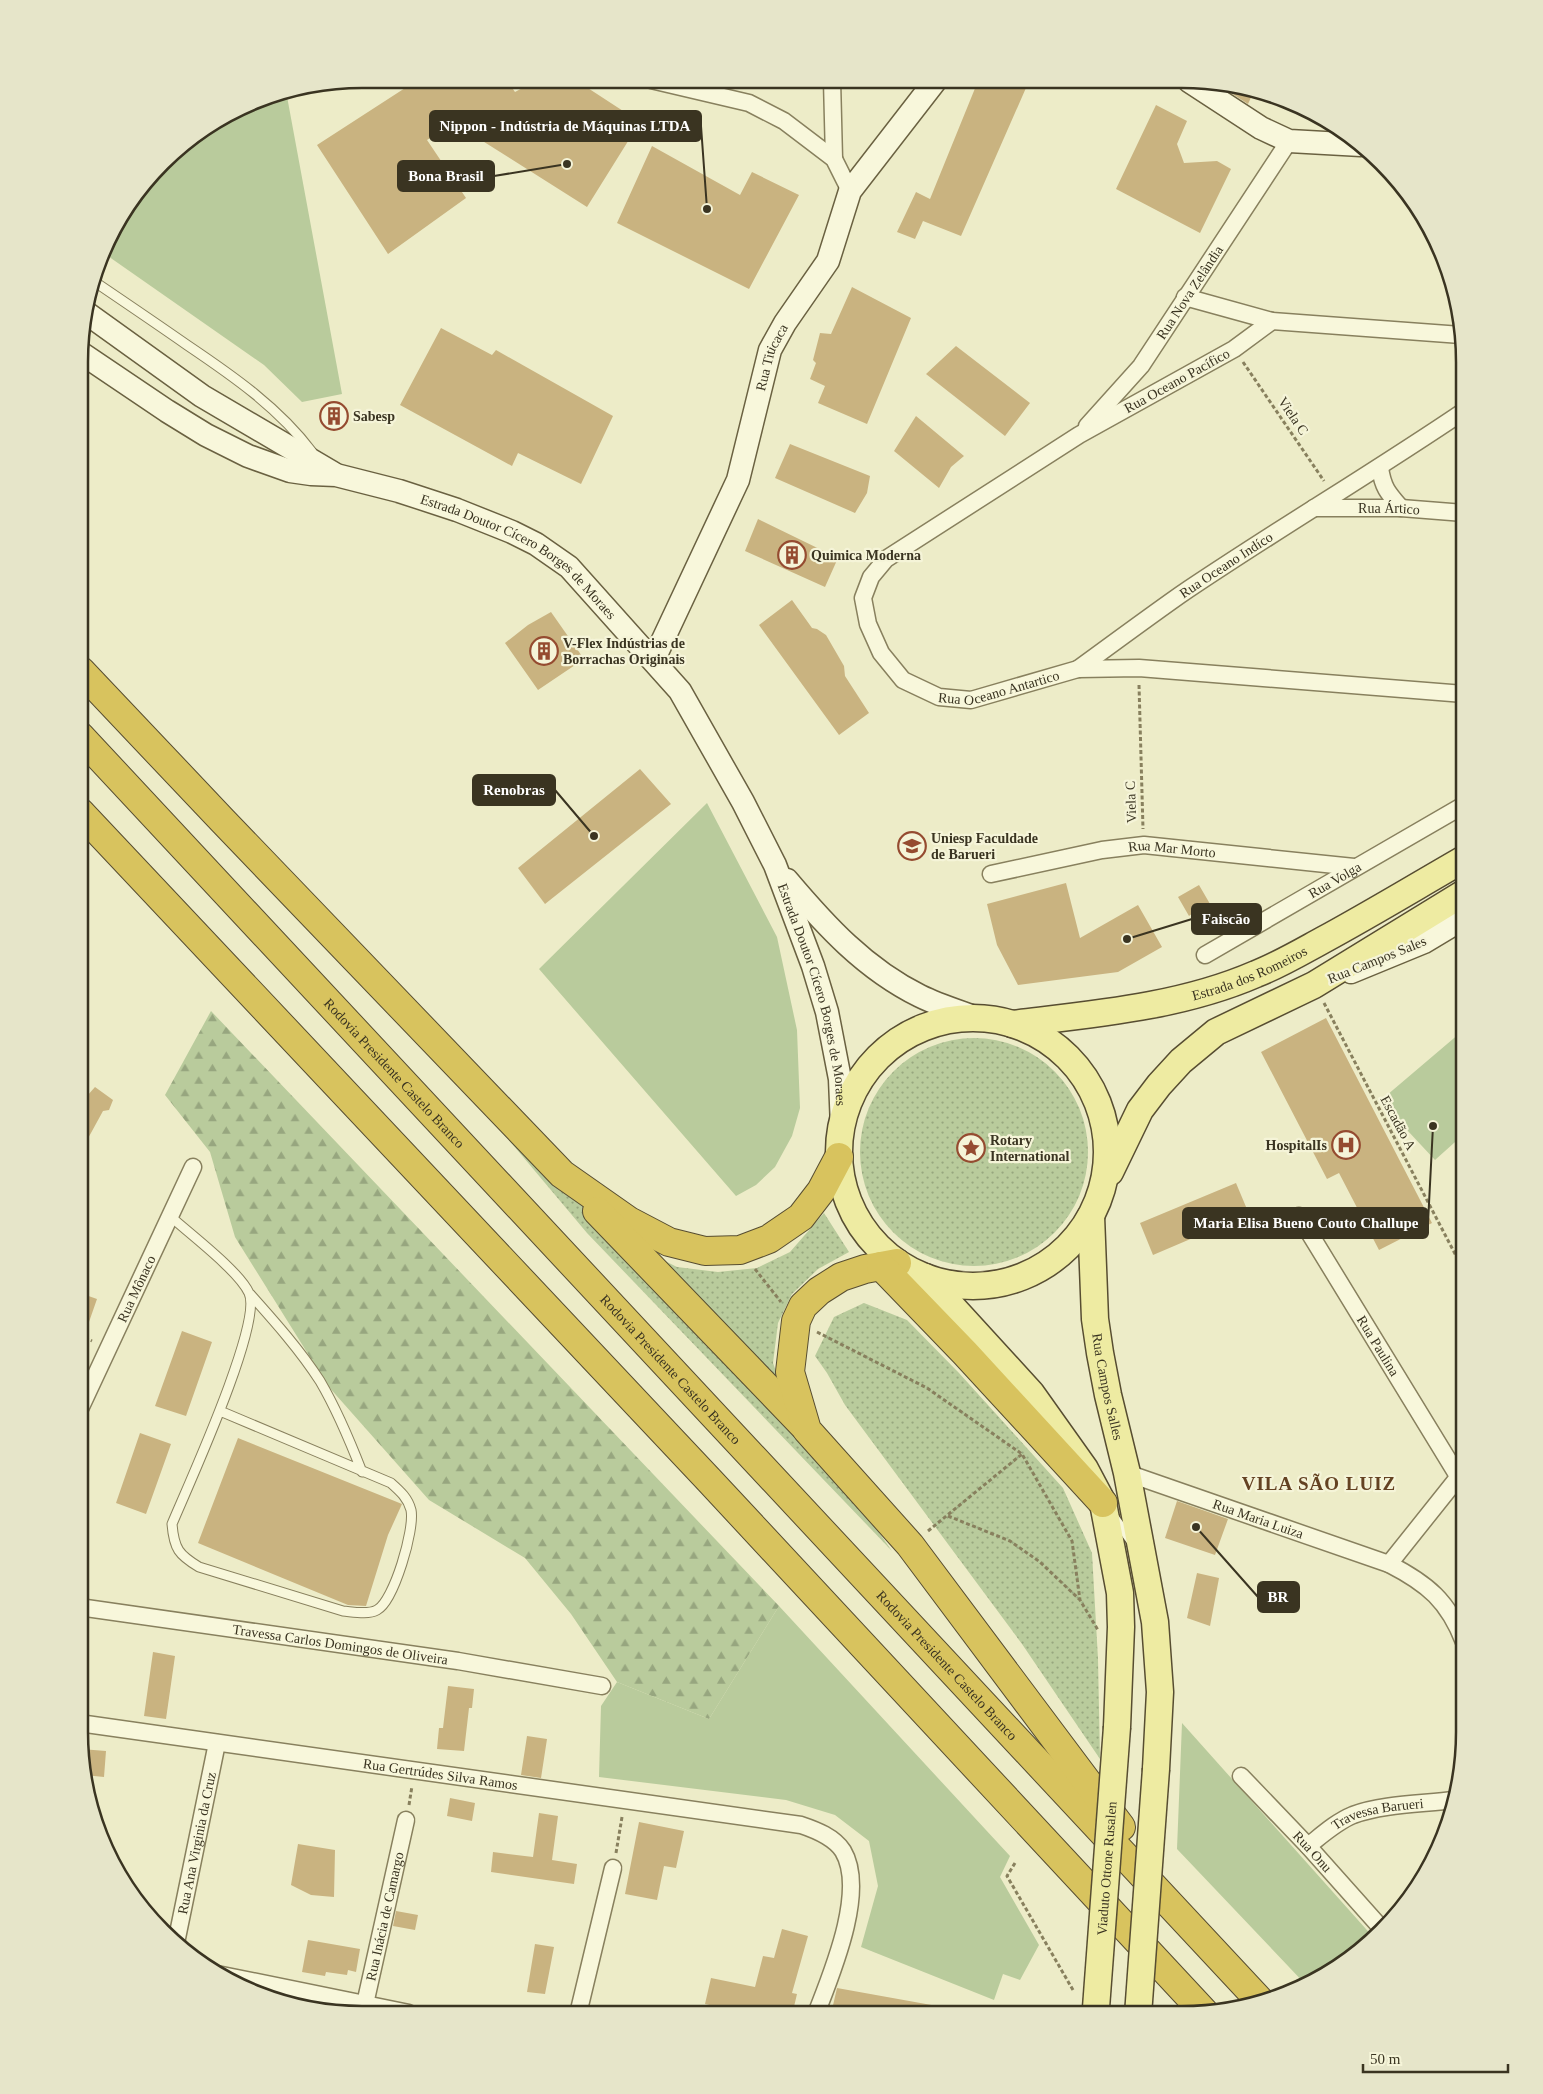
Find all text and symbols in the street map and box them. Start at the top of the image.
callout: Nippon - Indústria de Máquinas LTDA [430,111,701,141]
text: Nippon - Indústria de Máquinas LTDA [440,118,691,134]
callout: Bona Brasil [398,161,494,191]
text: Bona Brasil [408,168,484,184]
street label: Rua Nova Zelândia [1153,242,1226,342]
street label: Rua Titicaca [753,321,791,392]
street label: Rua Oceano Pacífico [1122,346,1232,416]
street label: Viela C [1275,394,1311,438]
building icon: Sabesp [319,401,349,431]
place label: Sabesp [353,409,395,424]
street label: Estrada Doutor Cícero Borges de Moraes [419,491,619,622]
street label: Rua Ártico [1358,500,1420,517]
street label: Rua Oceano Indíco [1177,529,1275,601]
building icon: Quimica Moderna [777,540,807,570]
place label: Quimica Moderna [811,548,921,563]
building icon: V-Flex Indústrias de Borrachas Originais [529,636,559,666]
place label: V-Flex Indústrias de Borrachas Originais [563,636,685,667]
street label: Rua Oceano Antartico [937,667,1061,708]
callout: Renobras [473,775,555,805]
street label: Viela C [1123,781,1139,823]
text: Renobras [483,782,545,798]
school or university icon: Uniesp Faculdade de Barueri [897,831,927,861]
place label: Uniesp Faculdade de Barueri [931,831,1038,862]
street label: Rua Mar Morto [1127,837,1216,860]
street label: Rua Volga [1306,858,1364,901]
street label: Estrada Doutor Cícero Borges de Moraes [775,881,849,1106]
callout: Faiscão [1192,904,1261,934]
text: Faiscão [1202,911,1250,927]
street label: Rua Campos Sales [1326,933,1428,987]
street label: Estrada dos Romeiros [1190,943,1309,1003]
street label: Rodovia Presidente Castelo Branco [321,995,468,1151]
street label: Escadão A [1377,1093,1419,1154]
hospital icon: HospitalIs [1331,1130,1361,1160]
place icon: Rotary International [956,1133,986,1163]
place label: Rotary International [990,1133,1069,1164]
place label: HospitalIs [1266,1138,1328,1153]
callout: Maria Elisa Bueno Couto Challupe [1183,1208,1428,1238]
text: Maria Elisa Bueno Couto Challupe [1193,1215,1419,1231]
street label: Rua Mônaco [114,1253,158,1324]
street label: Rodovia Presidente Castelo Branco [597,1291,744,1447]
street label: Rua Paulina [1354,1313,1403,1379]
street label: Rua Campos Salles [1090,1332,1126,1442]
district label: VILA SÃO LUIZ [1242,1473,1396,1494]
street label: Rua Maria Luiza [1211,1496,1306,1542]
callout: BR [1258,1582,1299,1612]
street label: Rodovia Presidente Castelo Branco [874,1588,1020,1743]
text: BR [1268,1589,1289,1605]
street label: Travessa Carlos Domingos de Oliveira [232,1621,450,1667]
street label: Rua Gertrúdes Silva Ramos [362,1756,519,1792]
street label: Rua Ana Virginia da Cruz [175,1771,218,1916]
street label: Travessa Barueri [1329,1795,1424,1833]
street label: Viaduto Ottone Rusalen [1094,1801,1119,1936]
street label: Rua Onu [1290,1828,1335,1875]
street label: Rua Inácia de Camargo [363,1851,406,1982]
scale bar [1363,2042,1508,2074]
text: 50 m [1370,2051,1401,2067]

